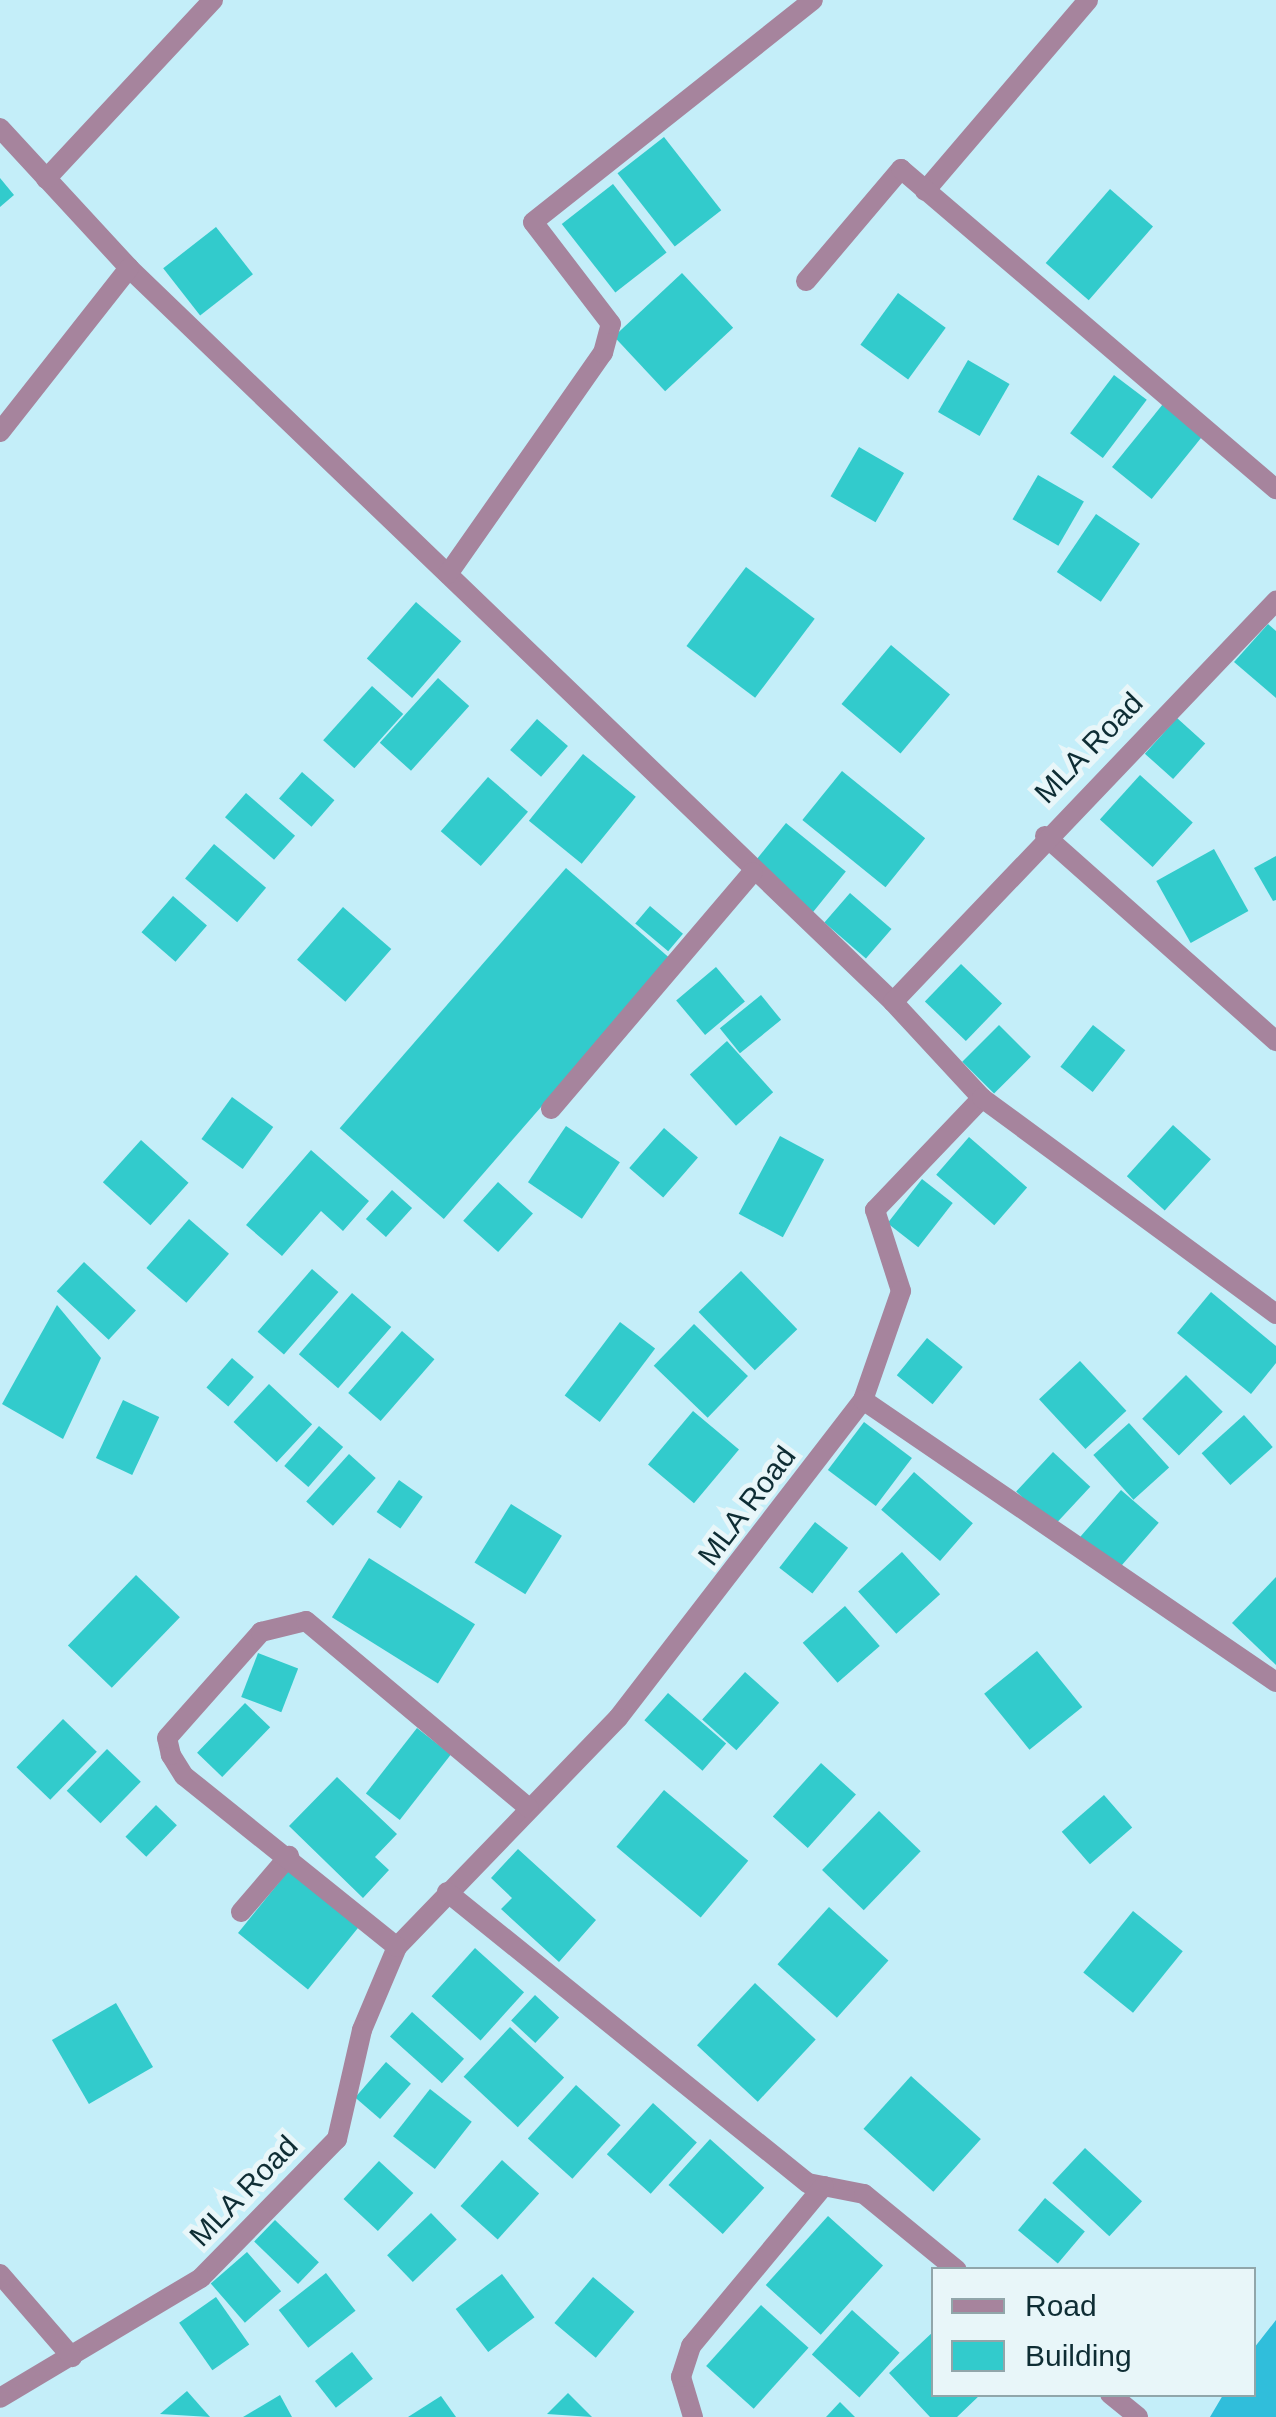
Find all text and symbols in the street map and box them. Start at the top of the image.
street label: MLA Road [1027,685,1151,811]
street label: MLA Road [690,1439,804,1573]
street label: MLA Road [182,2128,306,2254]
legend [931,2267,1256,2397]
text: Road [1025,2289,1097,2322]
text: Building [1025,2339,1132,2372]

